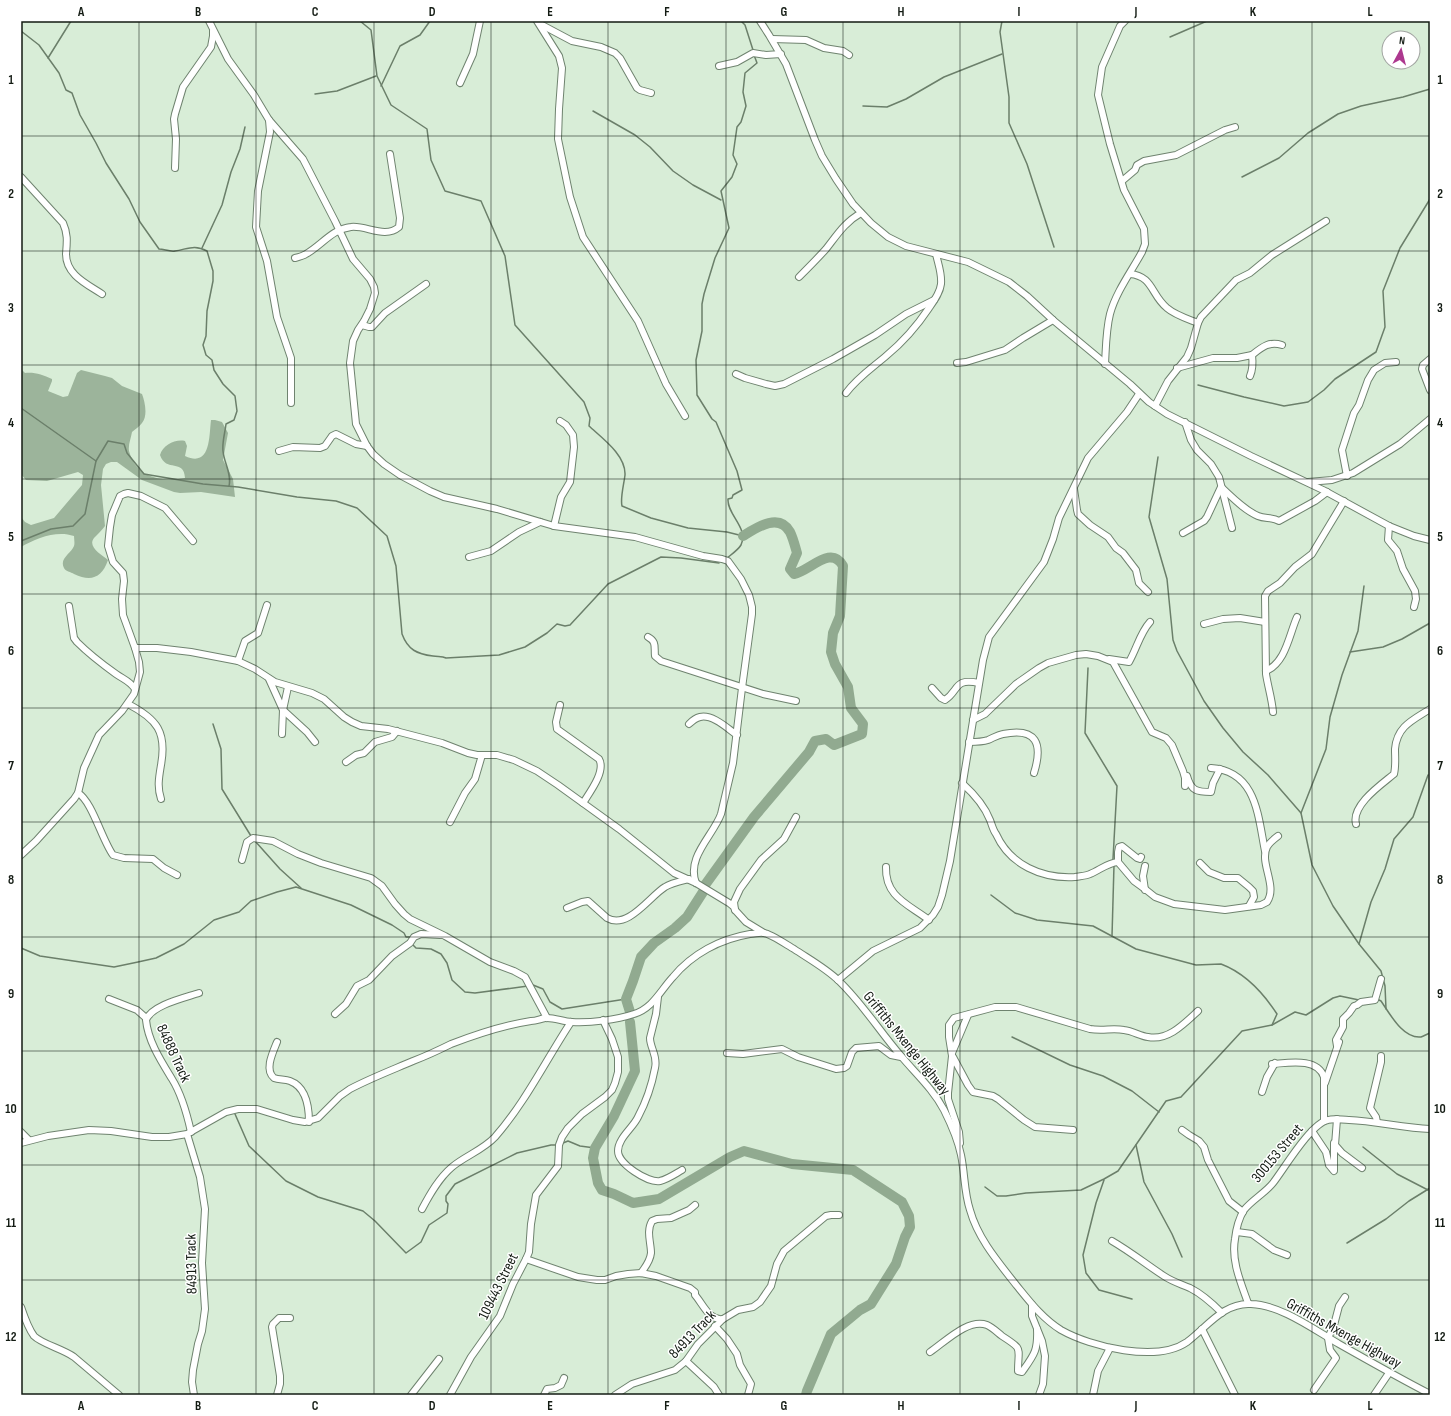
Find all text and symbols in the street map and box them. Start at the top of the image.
text: A [77,4,85,20]
text: B [195,4,201,20]
text: C [312,4,319,20]
text: D [429,4,436,20]
text: E [547,4,553,20]
text: F [664,4,670,20]
text: G [781,4,788,20]
text: H [898,4,905,20]
text: I [1018,4,1021,20]
text: J [1134,4,1138,20]
text: K [1250,4,1257,20]
text: L [1367,4,1373,20]
north arrow [1381,30,1421,70]
text: N [1398,34,1406,47]
text: 1 [8,72,14,88]
text: 1 [1437,72,1443,88]
text: 2 [8,186,14,202]
text: 2 [1437,186,1443,202]
text: 3 [8,300,14,316]
text: 3 [1437,300,1443,316]
text: 4 [8,415,14,431]
text: 4 [1437,415,1443,431]
text: 5 [8,529,14,545]
text: 5 [1437,529,1443,545]
text: 6 [8,643,14,659]
text: 6 [1437,643,1443,659]
text: 7 [8,758,14,774]
text: 7 [1437,758,1443,774]
text: 8 [8,872,14,888]
text: 8 [1437,872,1443,888]
text: 9 [8,986,14,1002]
text: 9 [1437,986,1443,1002]
street label: Griffiths Mxenge Highway [859,987,955,1099]
street label: 84888 Track [152,1021,195,1085]
text: 10 [5,1101,17,1117]
text: 10 [1434,1101,1446,1117]
street label: 300153 Street [1247,1120,1308,1187]
text: 11 [6,1215,16,1231]
text: 11 [1435,1215,1445,1231]
street label: 84913 Track [181,1233,202,1294]
street label: 109443 Street [474,1250,523,1323]
street label: Griffiths Mxenge Highway [1283,1294,1405,1373]
street label: 84913 Track [665,1306,720,1363]
text: 12 [6,1329,17,1345]
text: 12 [1435,1329,1446,1345]
text: A [77,1398,85,1414]
text: B [195,1398,201,1414]
text: C [312,1398,319,1414]
text: D [429,1398,436,1414]
text: E [547,1398,553,1414]
text: F [664,1398,670,1414]
text: G [781,1398,788,1414]
text: H [898,1398,905,1414]
text: I [1018,1398,1021,1414]
text: J [1134,1398,1138,1414]
text: K [1250,1398,1257,1414]
text: L [1367,1398,1373,1414]

